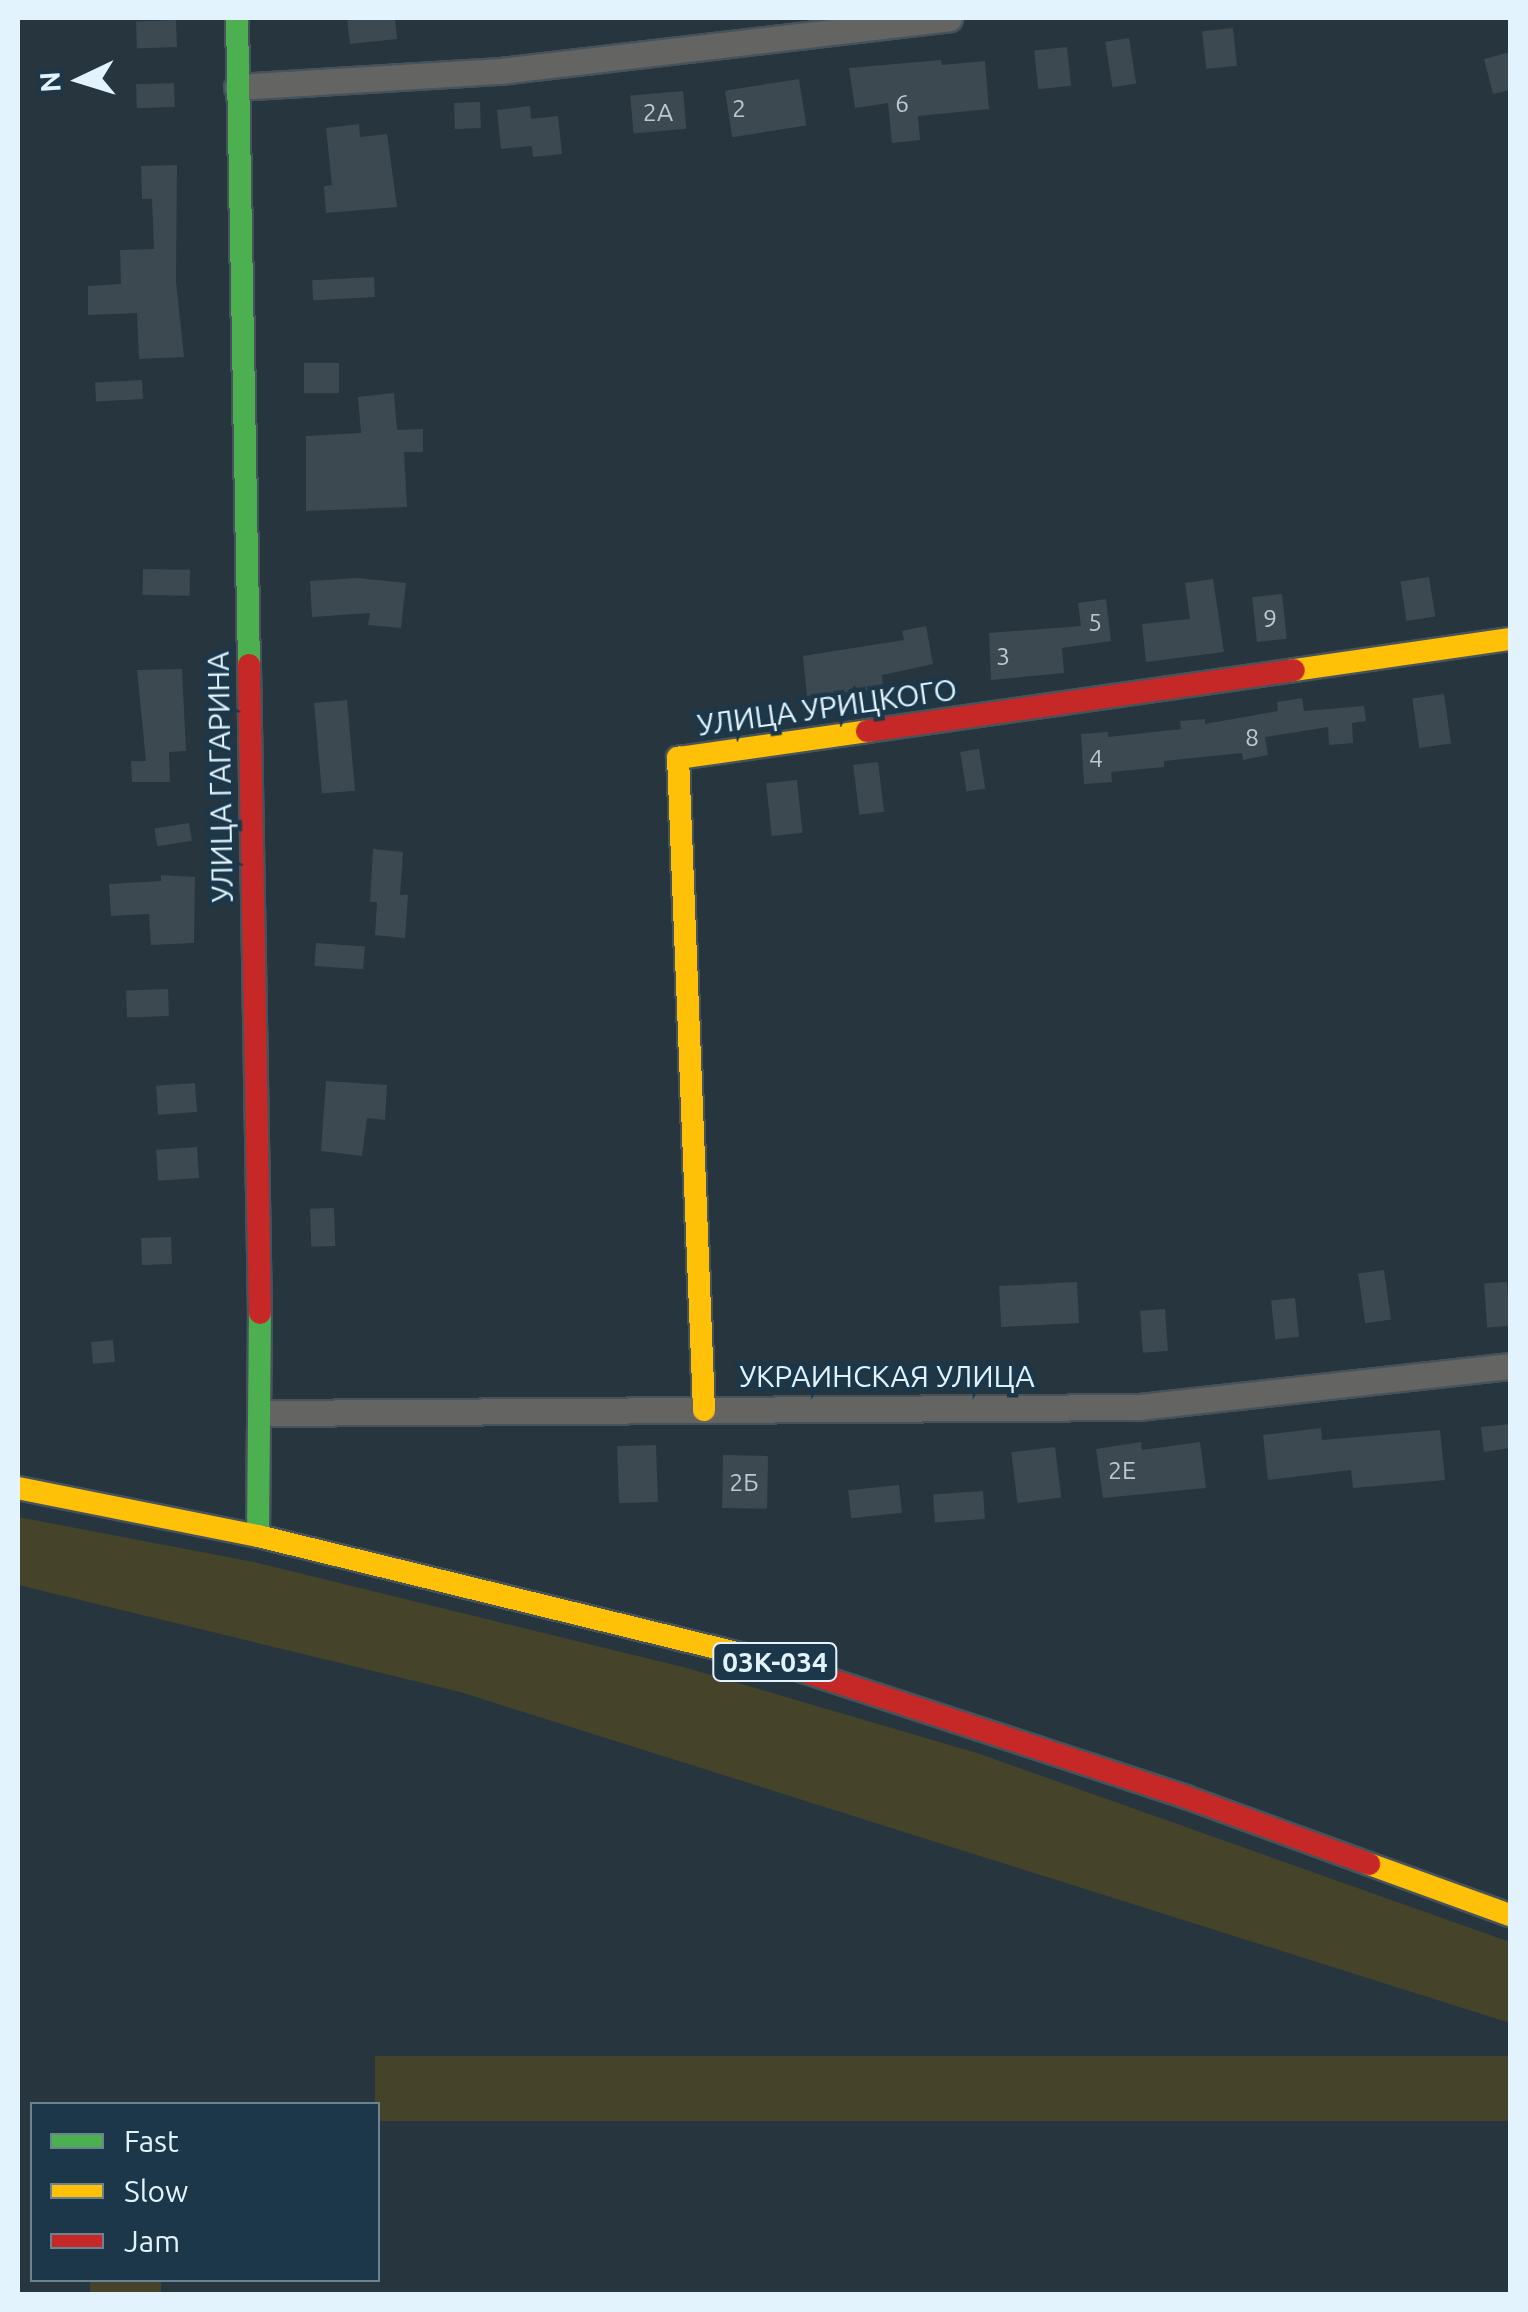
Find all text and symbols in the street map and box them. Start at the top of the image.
north arrow [30,30,130,130]
text: N [33,71,66,94]
house number: 6 [895,88,909,118]
house number: 2 [732,93,746,123]
house number: 2А [643,97,673,127]
house number: 9 [1263,603,1277,633]
house number: 5 [1088,607,1102,637]
house number: 3 [996,641,1010,671]
street label: УЛИЦА ГАГАРИНА [200,651,240,903]
street label: УЛИЦА УРИЦКОГО [695,671,959,743]
house number: 8 [1245,722,1259,752]
house number: 4 [1089,743,1103,773]
street label: УКРАИНСКАЯ УЛИЦА [739,1358,1035,1394]
house number: 2Е [1108,1455,1136,1485]
house number: 2Б [729,1467,759,1497]
road number: 03К-034 [710,1639,840,1685]
legend [30,2102,380,2282]
text: Fast [124,2124,179,2158]
text: Slow [124,2174,188,2208]
text: Jam [124,2224,180,2258]

